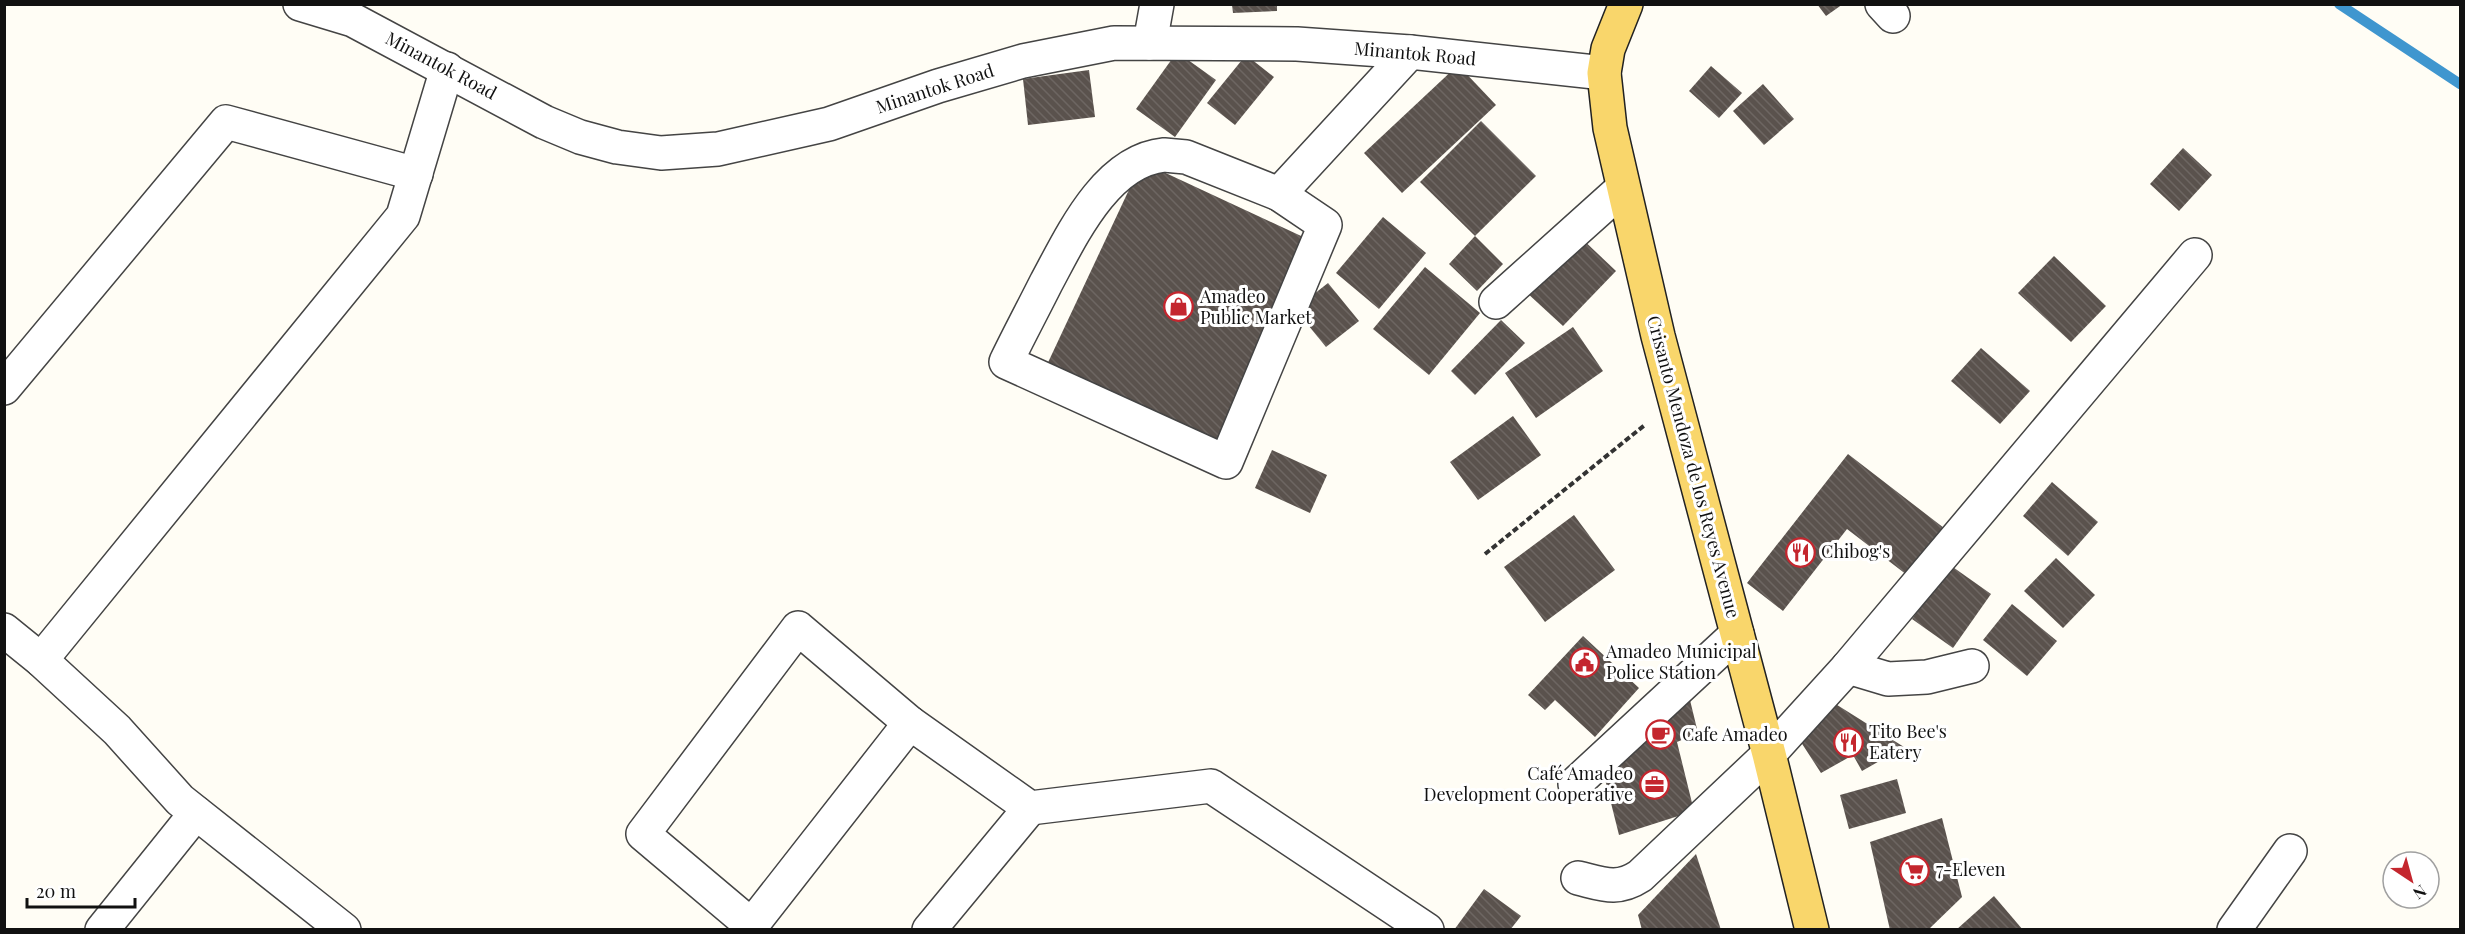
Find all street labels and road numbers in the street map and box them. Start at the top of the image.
street label: Minantok Road [382,26,502,105]
street label: Minantok Road [1353,36,1478,70]
street label: Minantok Road [873,58,997,118]
street label: Crisanto Mendoza de los Reyes Avenue [1642,313,1746,621]

